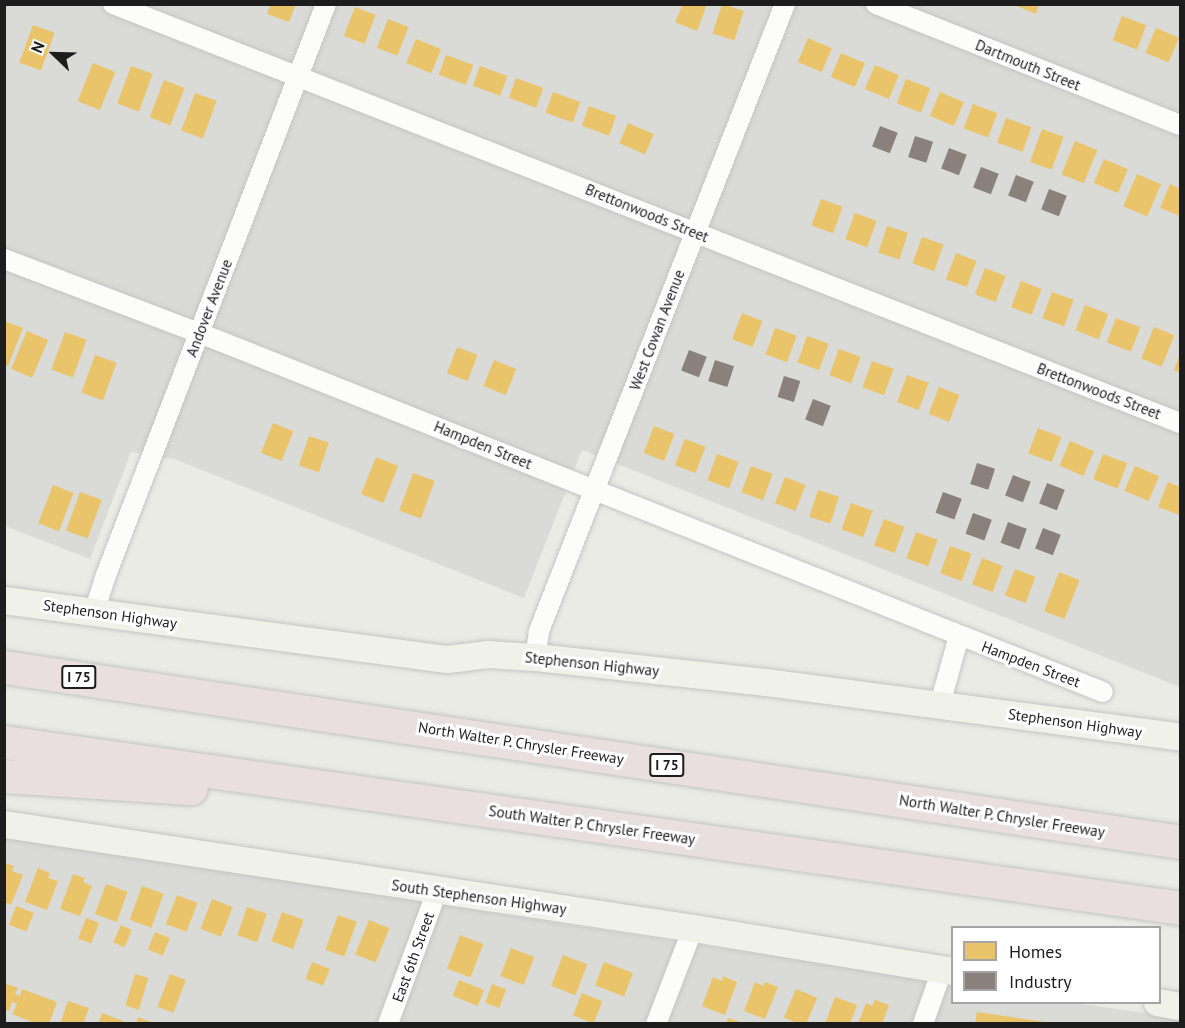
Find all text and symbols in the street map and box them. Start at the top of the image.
north arrow [24,24,84,84]
street label: Dartmouth Street [973,36,1083,94]
text: N [26,38,49,56]
street label: Brettonwoods Street [583,180,711,246]
street label: Andover Avenue [182,256,236,360]
street label: West Cowan Avenue [626,267,688,393]
street label: Brettonwoods Street [1034,359,1164,423]
street label: Hampden Street [431,417,535,473]
street label: Stephenson Highway [42,596,178,632]
street label: Hampden Street [979,637,1083,691]
street label: Stephenson Highway [524,648,660,680]
road number: I 75 [61,666,97,688]
street label: Stephenson Highway [1007,705,1143,741]
street label: North Walter P. Chrysler Freeway [416,718,626,768]
road number: I 75 [649,754,685,776]
street label: North Walter P. Chrysler Freeway [897,791,1107,841]
street label: South Walter P. Chrysler Freeway [487,801,697,849]
street label: South Stephenson Highway [390,876,568,918]
street label: East 6th Street [388,909,438,1005]
legend [951,926,1161,1004]
text: Homes [1009,940,1062,963]
text: Industry [1009,970,1072,993]

